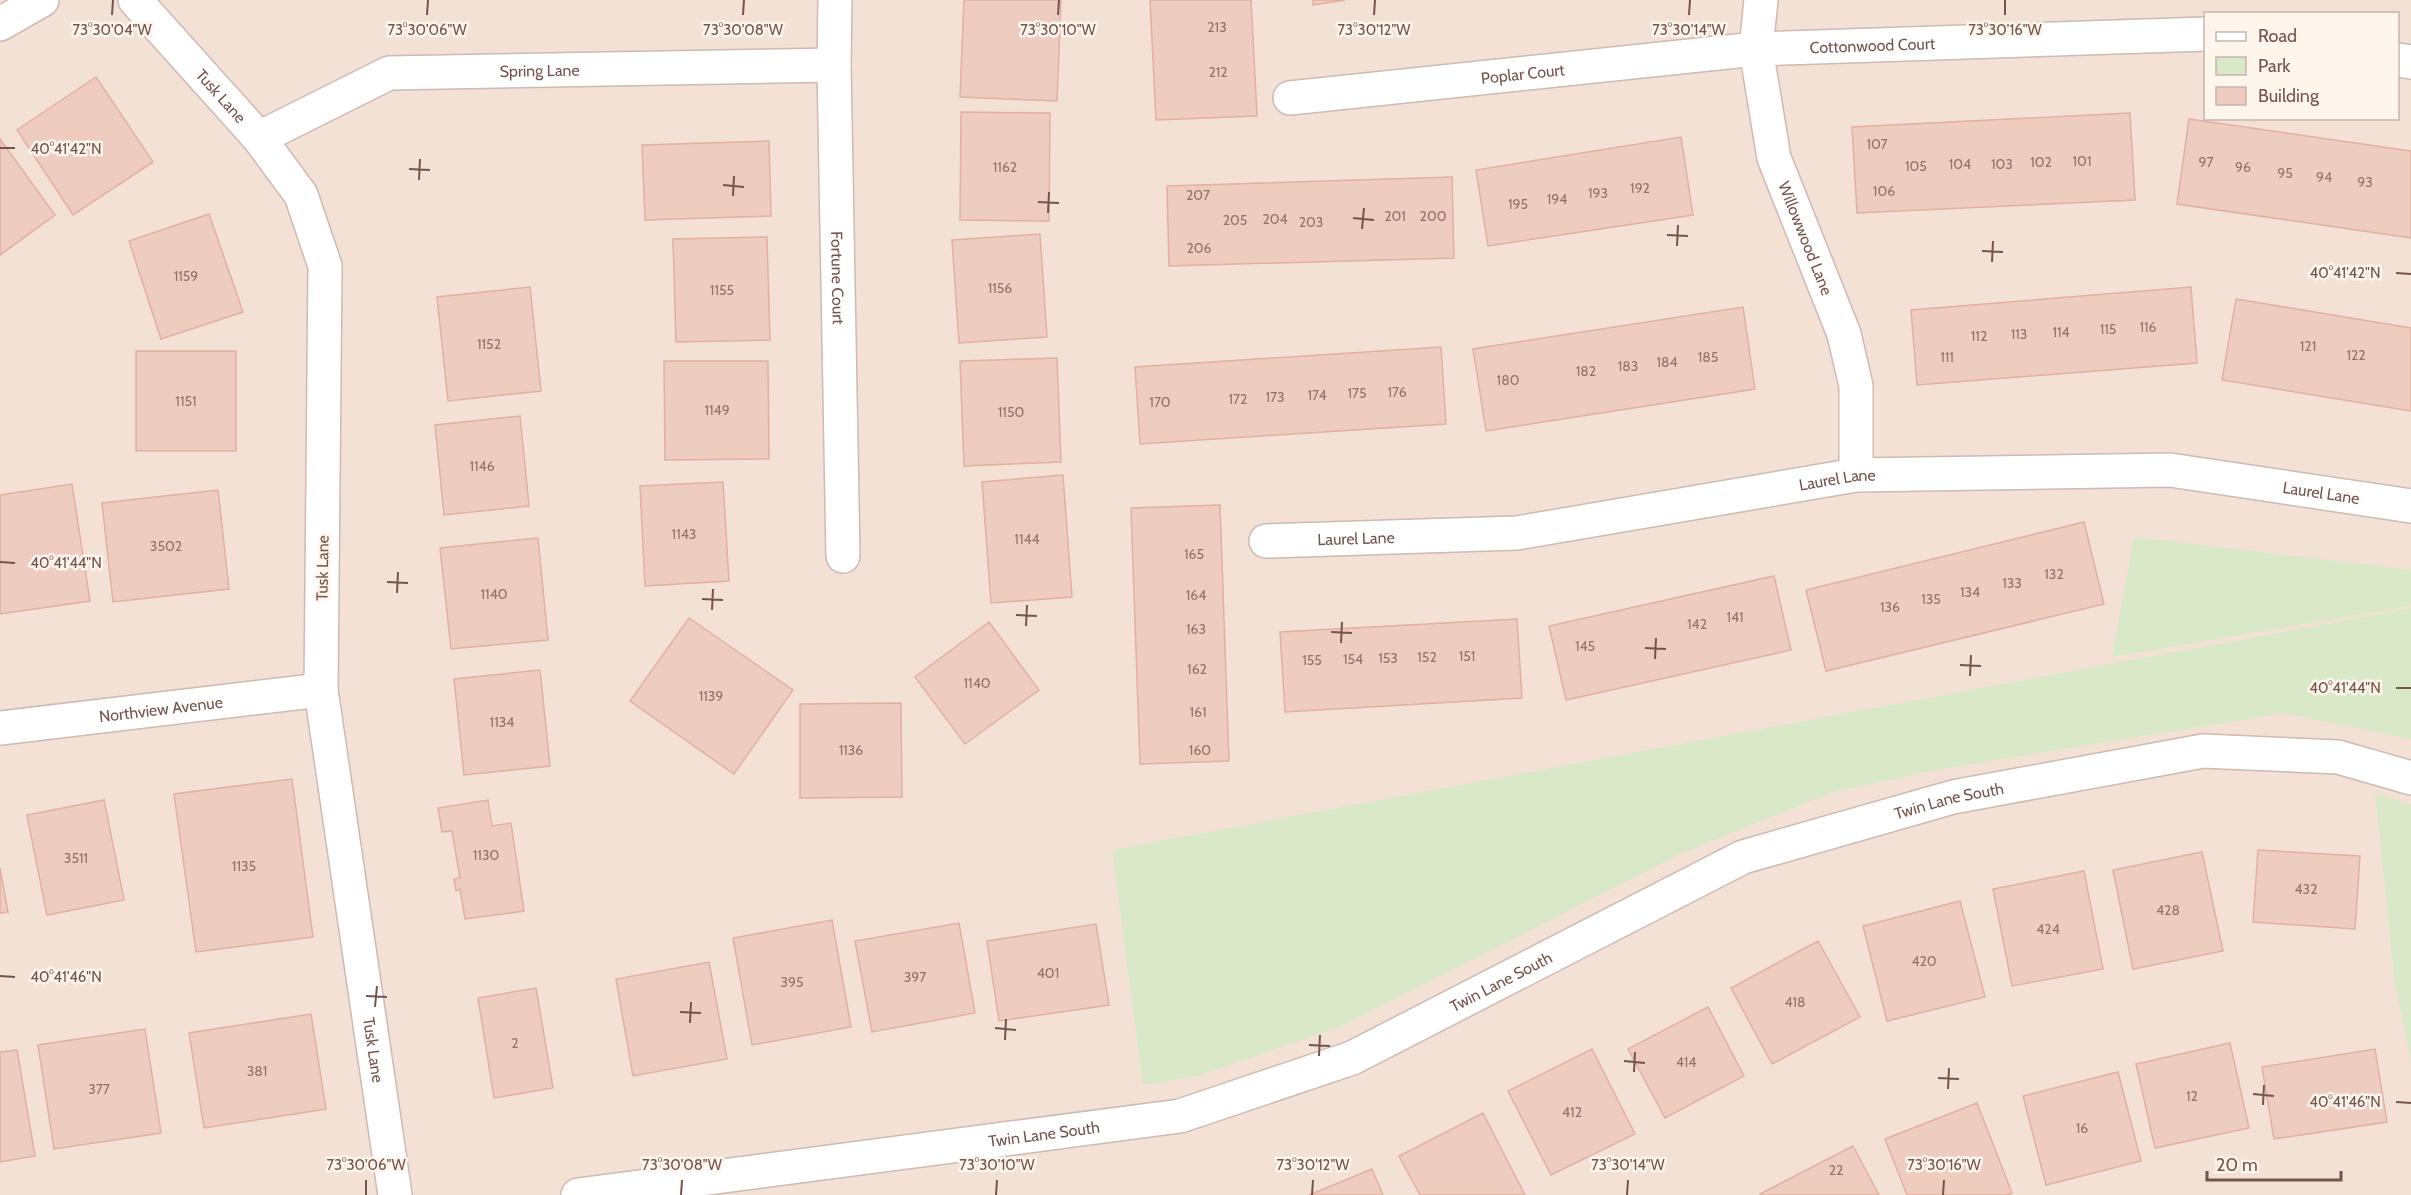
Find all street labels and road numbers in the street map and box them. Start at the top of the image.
street label: Cottonwood Court [1809,34,1936,57]
street label: Poplar Court [1480,60,1566,88]
street label: Spring Lane [499,61,580,81]
street label: Tusk Lane [192,65,250,127]
street label: Willowwood Lane [1774,179,1837,298]
street label: Fortune Court [827,231,848,325]
street label: Laurel Lane [1798,466,1876,495]
street label: Laurel Lane [2281,478,2361,508]
street label: Laurel Lane [1317,528,1395,549]
street label: Tusk Lane [312,535,333,601]
street label: Northview Avenue [98,693,224,726]
street label: Twin Lane South [1892,779,2005,823]
street label: Twin Lane South [1447,948,1555,1016]
street label: Tusk Lane [359,1016,387,1084]
street label: Twin Lane South [987,1118,1101,1151]

